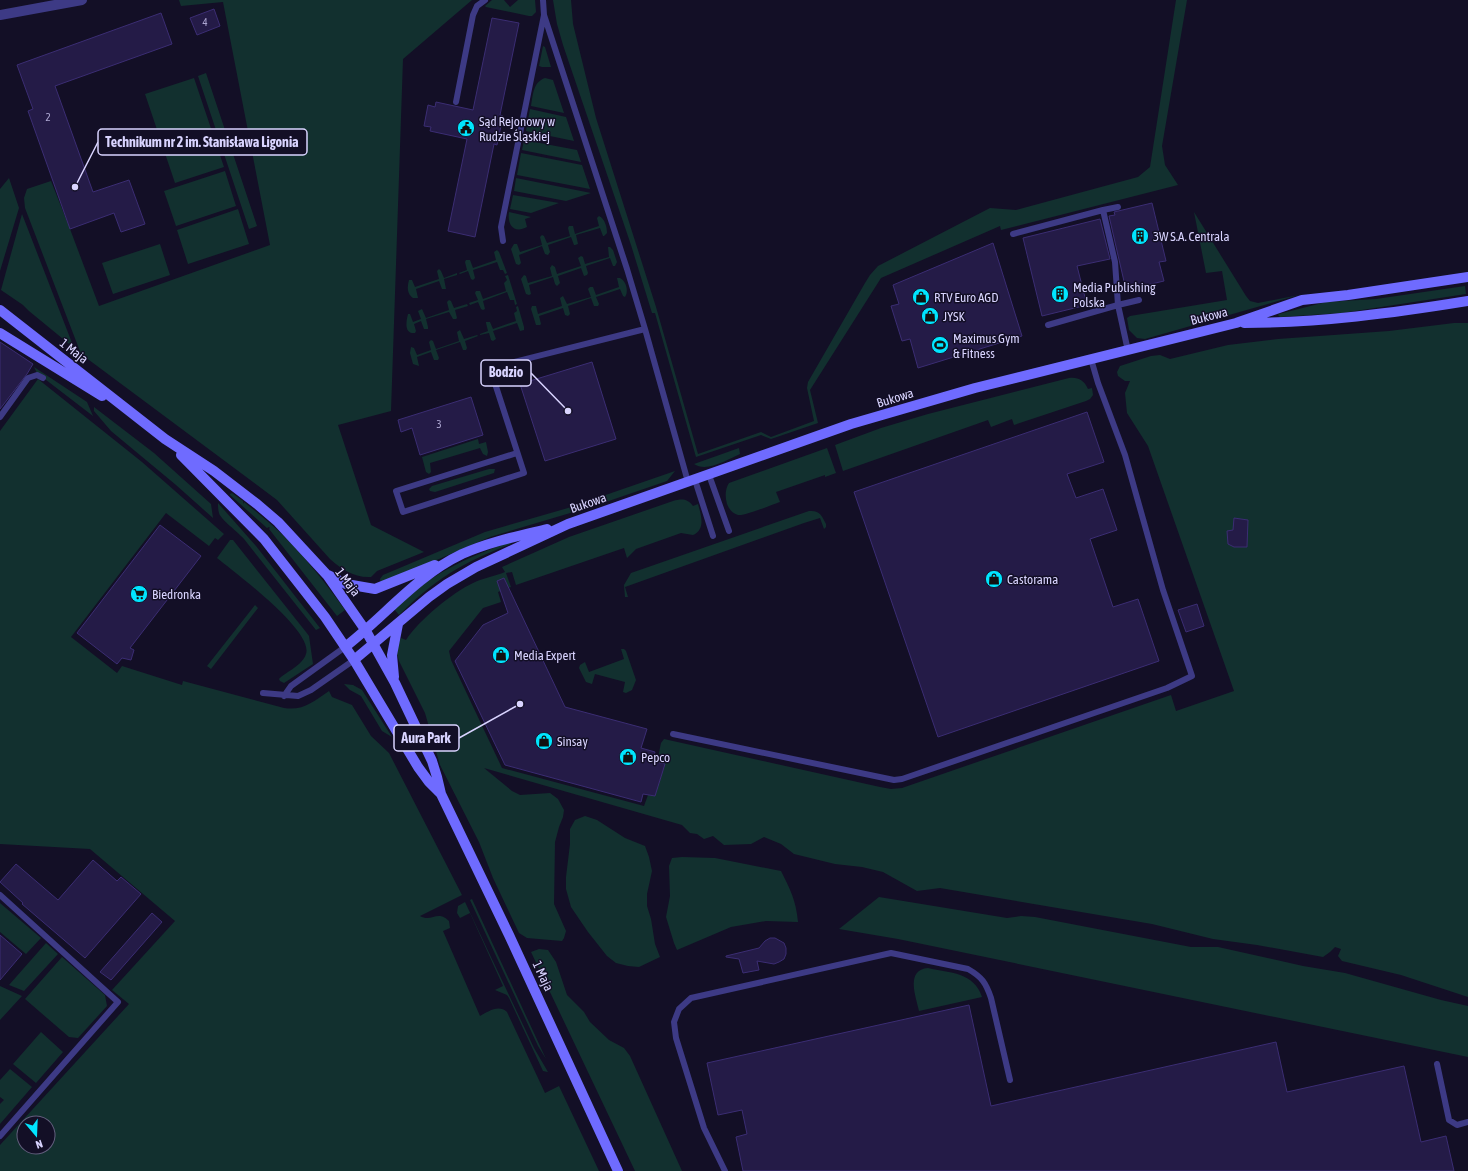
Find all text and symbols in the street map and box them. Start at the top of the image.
house number: 4 [202,16,208,28]
house number: 2 [45,111,51,123]
place label: Sąd Rejonowy w Rudzie Śląskiej [479,114,555,144]
public building icon: Sąd Rejonowy w Rudzie Śląskiej [456,118,476,138]
callout: Technikum nr 2 im. Stanisława Ligonia [98,129,307,155]
text: Technikum nr 2 im. Stanisława Ligonia [105,134,299,150]
building icon: 3W S.A. Centrala [1130,226,1150,246]
place label: 3W S.A. Centrala [1153,229,1229,244]
place label: Media Publishing Polska [1073,280,1156,310]
building icon: Media Publishing Polska [1050,284,1070,304]
shop icon: RTV Euro AGD [911,287,931,307]
place label: RTV Euro AGD [934,290,998,305]
street label: Bukowa [1189,304,1229,328]
shop icon: JYSK [920,306,940,326]
place label: JYSK [943,309,965,324]
place label: Maximus Gym & Fitness [953,331,1020,361]
street label: 1 Maja [57,335,91,367]
sports icon: Maximus Gym & Fitness [930,335,950,355]
callout: Bodzio [481,360,531,386]
text: Bodzio [489,364,524,380]
street label: Bukowa [875,385,915,411]
house number: 3 [436,418,442,430]
street label: Bukowa [568,490,608,516]
street label: 1 Maja [332,565,364,599]
shop icon: Castorama [984,569,1004,589]
place label: Castorama [1007,572,1058,587]
supermarket icon: Biedronka [129,584,149,604]
place label: Biedronka [152,587,201,602]
shop icon: Media Expert [491,645,511,665]
place label: Media Expert [514,648,576,663]
callout: Aura Park [394,725,459,751]
text: Aura Park [400,730,451,746]
shop icon: Sinsay [534,731,554,751]
place label: Sinsay [557,734,588,749]
shop icon: Pepco [618,747,638,767]
place label: Pepco [641,750,670,765]
street label: 1 Maja [530,958,556,994]
north arrow [16,1115,56,1155]
text: N [34,1138,44,1151]

